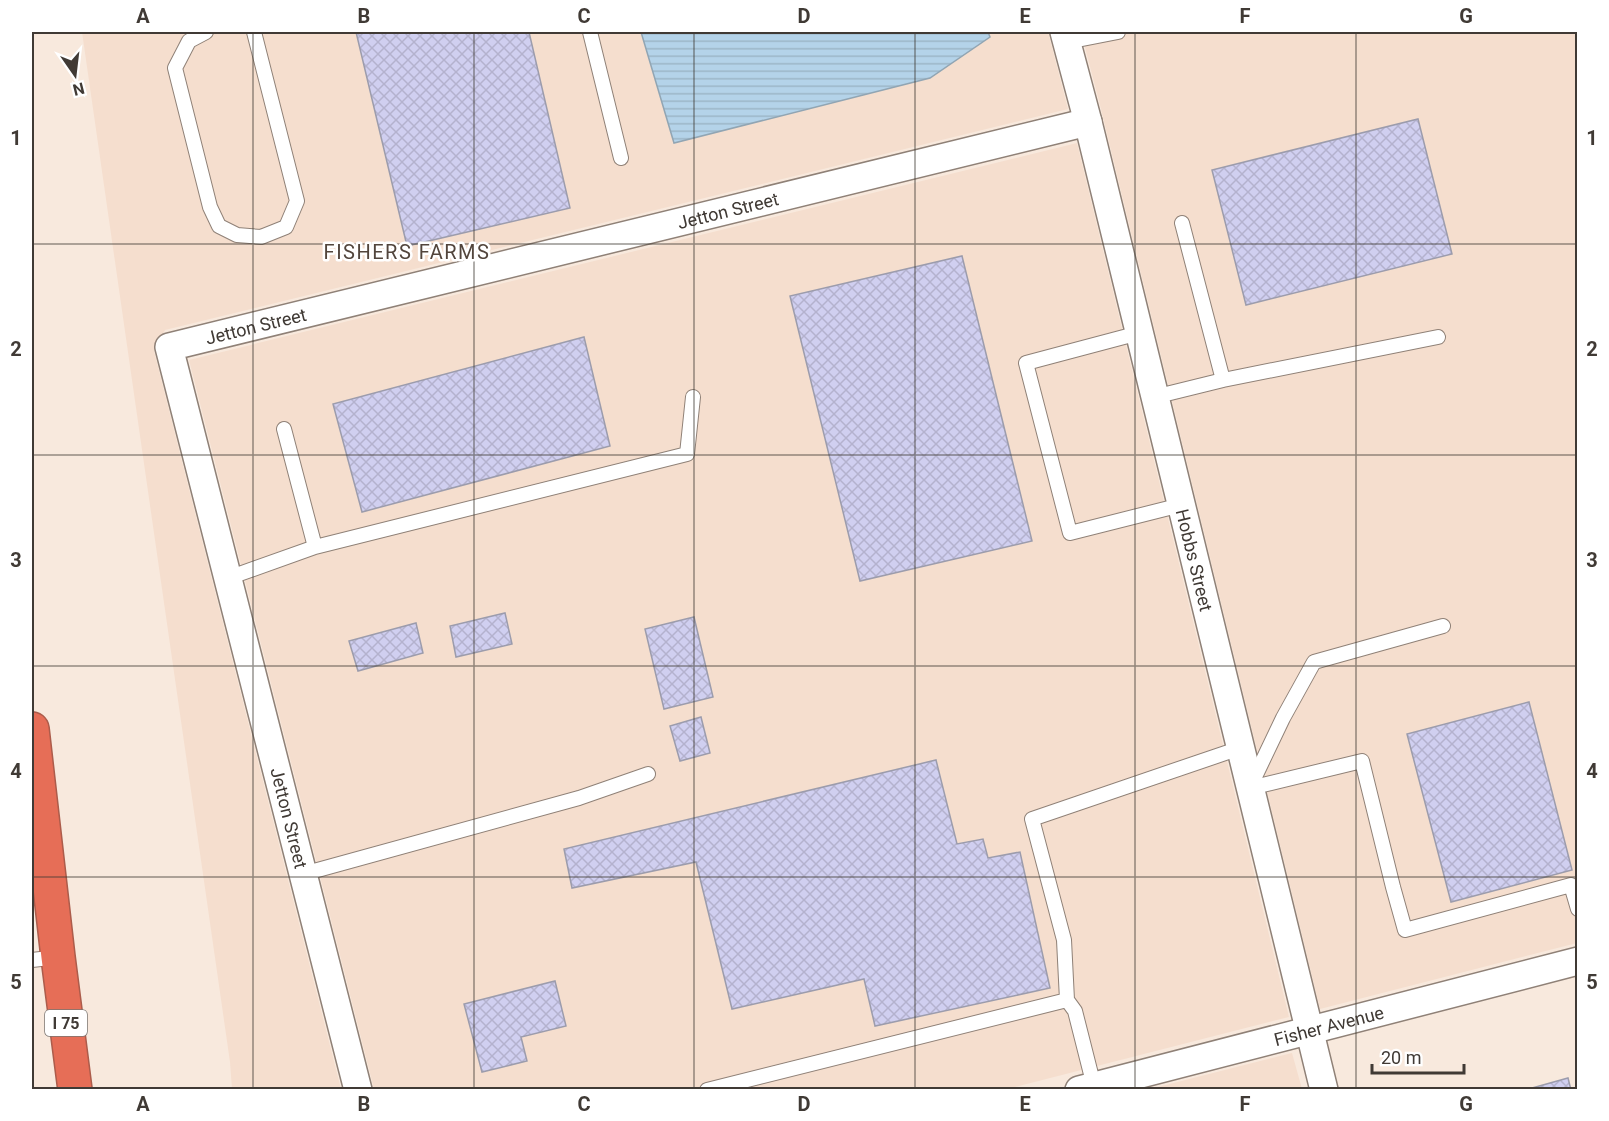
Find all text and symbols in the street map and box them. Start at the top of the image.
text: A [136,4,150,28]
text: B [358,4,370,28]
text: C [577,4,591,28]
text: D [798,4,811,28]
text: E [1019,4,1031,28]
text: F [1240,4,1251,28]
text: G [1459,4,1473,28]
north arrow [45,45,105,105]
text: N [71,78,86,100]
text: 1 [10,126,22,150]
text: 1 [1586,126,1598,150]
street label: Jetton Street [675,188,781,233]
district label: FISHERS FARMS [324,240,490,264]
street label: Jetton Street [203,303,309,348]
text: 2 [10,337,22,361]
text: 2 [1586,337,1598,361]
street label: Hobbs Street [1172,507,1217,613]
text: 3 [10,548,22,572]
text: 3 [1586,548,1598,572]
text: 4 [10,759,22,783]
text: 4 [1586,759,1598,783]
street label: Jetton Street [266,765,312,871]
text: 5 [10,970,22,994]
text: 5 [1586,970,1598,994]
street label: Fisher Avenue [1272,1001,1386,1050]
road number: I 75 [45,1010,87,1036]
scale bar [1372,1037,1464,1075]
text: 20 m [1381,1047,1421,1068]
text: A [136,1092,150,1116]
text: B [358,1092,370,1116]
text: C [577,1092,591,1116]
text: D [798,1092,811,1116]
text: E [1019,1092,1031,1116]
text: F [1240,1092,1251,1116]
text: G [1459,1092,1473,1116]

